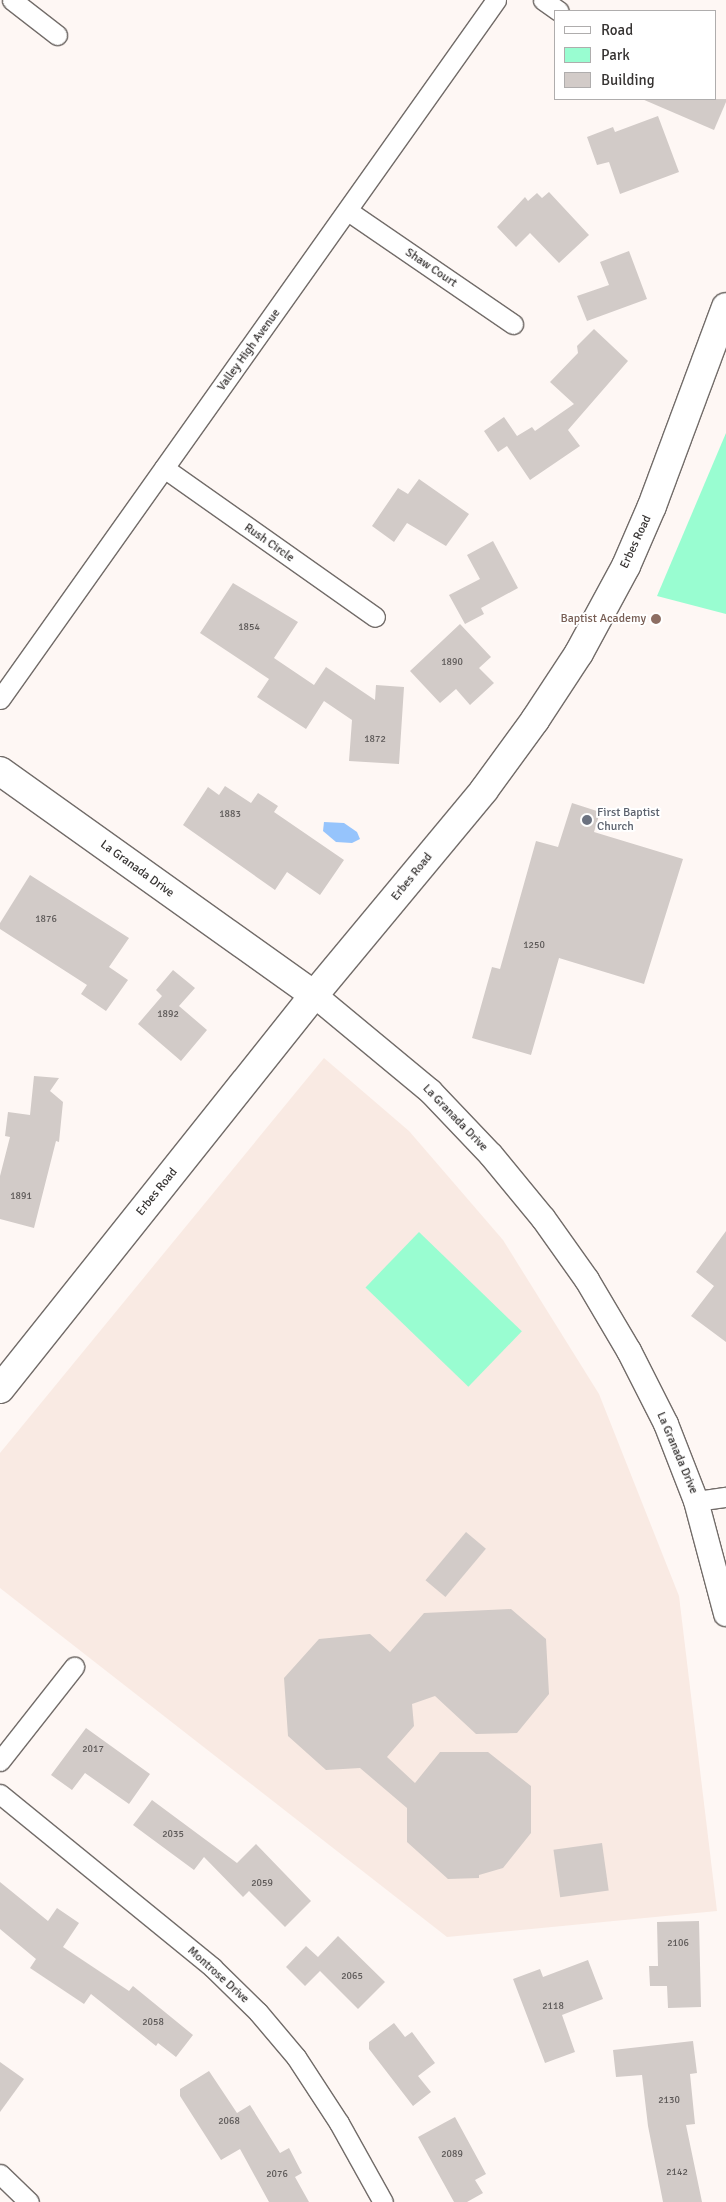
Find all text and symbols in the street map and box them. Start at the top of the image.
legend [554,10,716,100]
text: Road [601,21,633,39]
text: Park [601,46,630,64]
text: Building [601,71,655,89]
street label: Shaw Court [402,245,460,291]
street label: Valley High Avenue [214,306,284,394]
street label: Erbes Road [617,513,655,571]
street label: Rush Circle [241,521,297,565]
place label: Baptist Academy [560,612,646,626]
marker: Baptist Academy [650,613,662,625]
house number: 1854 [238,622,260,634]
house number: 1890 [441,657,463,669]
house number: 1872 [364,734,386,746]
place label: First Baptist Church [597,806,660,834]
house number: 1883 [219,809,241,821]
marker: First Baptist Church [581,814,593,826]
street label: La Granada Drive [97,837,177,901]
street label: Erbes Road [388,850,436,904]
house number: 1876 [35,914,57,926]
house number: 1250 [523,940,545,952]
house number: 1892 [157,1009,179,1021]
street label: La Granada Drive [419,1082,491,1154]
street label: Erbes Road [133,1165,181,1219]
house number: 1891 [10,1191,32,1203]
street label: La Granada Drive [653,1410,701,1496]
house number: 2017 [82,1744,104,1756]
house number: 2035 [162,1829,184,1841]
house number: 2059 [251,1878,273,1890]
house number: 2106 [667,1938,689,1950]
street label: Montrose Drive [184,1944,252,2006]
house number: 2065 [341,1971,363,1983]
house number: 2118 [542,2001,564,2013]
house number: 2058 [142,2017,164,2029]
house number: 2130 [658,2095,680,2107]
house number: 2068 [218,2116,240,2128]
house number: 2089 [441,2149,463,2161]
house number: 2142 [666,2167,688,2179]
house number: 2076 [266,2169,288,2181]

